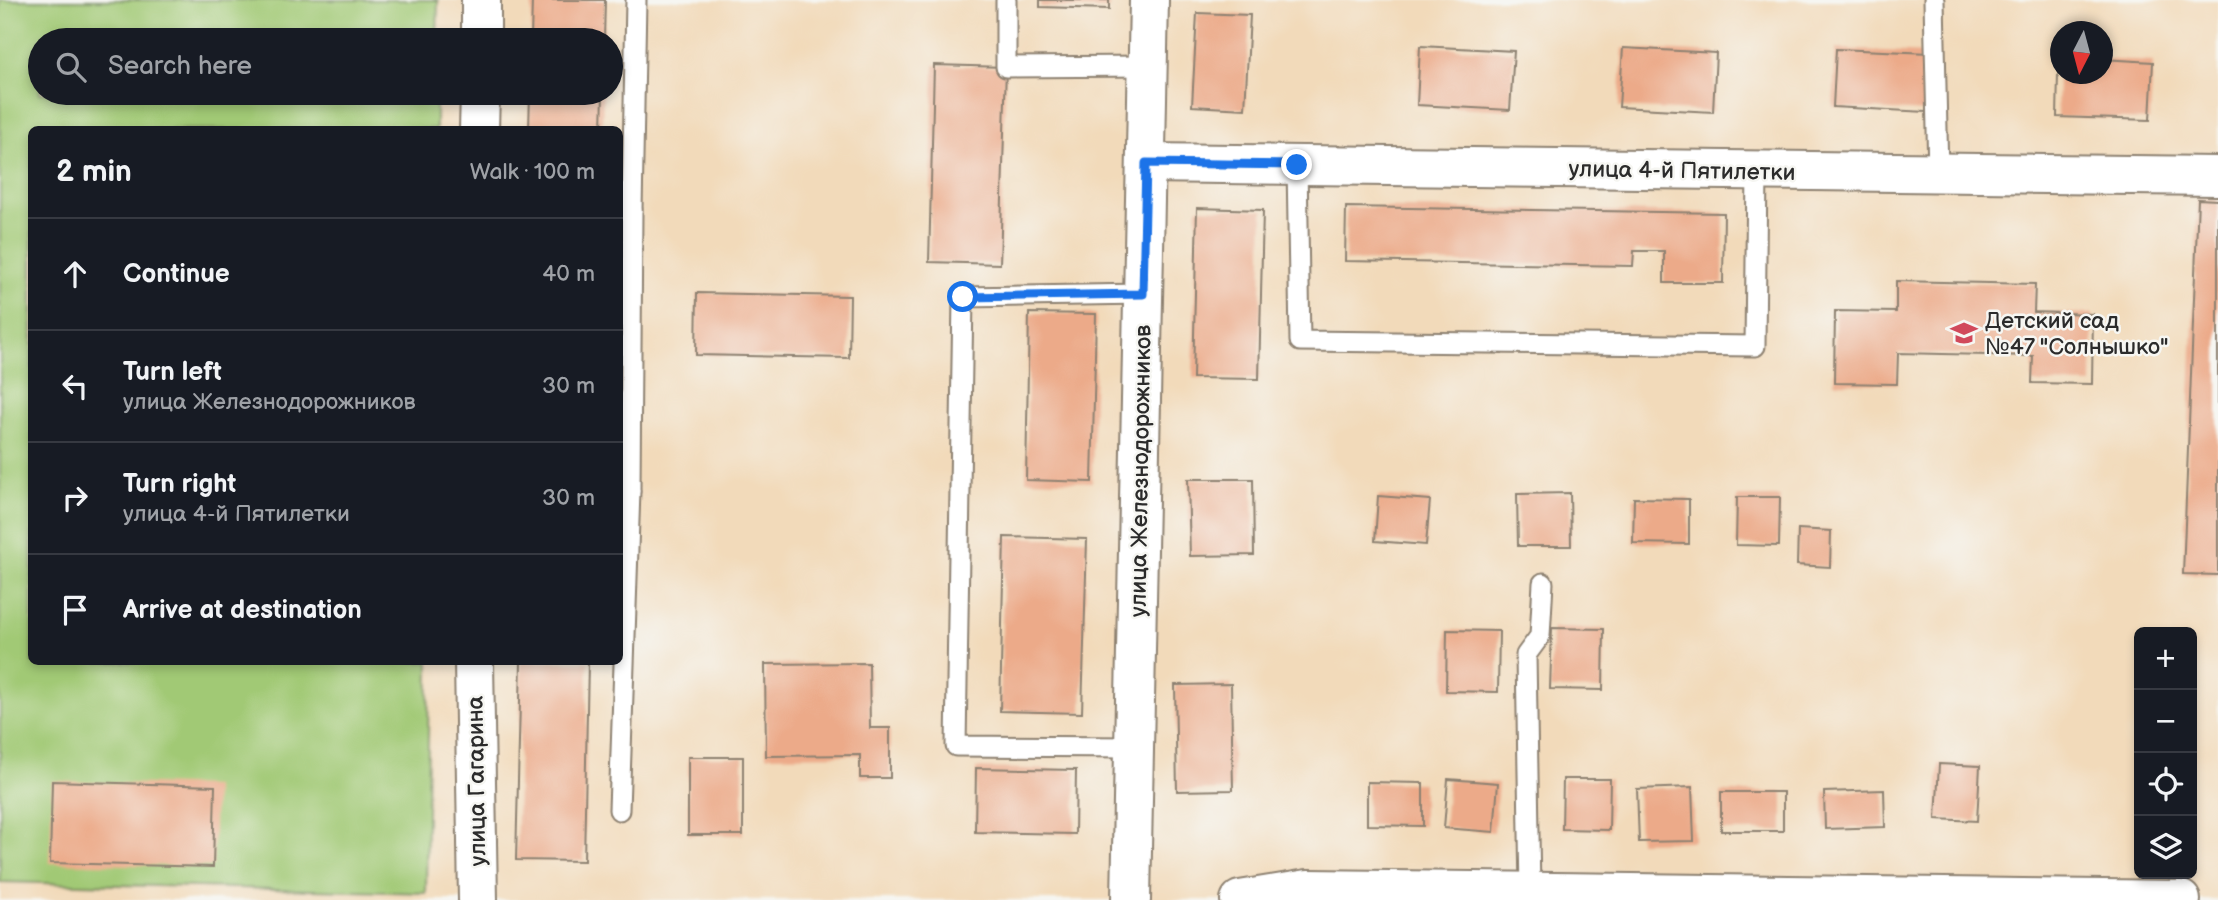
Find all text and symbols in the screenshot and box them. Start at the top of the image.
north arrow [2050,21,2113,84]
search box [28,28,623,105]
icon: search [52,48,90,86]
text: Search here [108,51,252,82]
route end [1281,149,1312,180]
text: 2 min [56,154,132,190]
street label: улица 4-й Пятилетки [1568,155,1796,187]
text: Walk · 100 m [470,158,595,186]
icon: ahead [56,255,94,293]
text: Continue [123,259,230,290]
text: 40 m [542,260,595,288]
route start [947,281,978,312]
place label: Детский сад №47 "Солнышко" [1985,307,2169,361]
school or university icon: Детский сад №47 "Солнышко" [1949,318,1979,348]
street label: улица Железнодорожников [1124,325,1158,617]
text: Turn left [123,357,222,388]
icon: left [56,367,94,405]
text: 30 m [542,372,595,400]
text: улица Железнодорожников [123,388,415,416]
text: Turn right [123,469,236,500]
icon: right [56,479,94,517]
text: 30 m [542,484,595,512]
text: улица 4-й Пятилетки [123,500,350,528]
icon: arrive [56,591,94,629]
text: Arrive at destination [123,595,362,626]
map controls [2134,627,2197,879]
button: + [2134,627,2197,690]
button: − [2134,690,2197,753]
street label: улица Гагарина [462,695,492,867]
button: locate [2134,753,2197,816]
button: layers [2134,816,2197,879]

